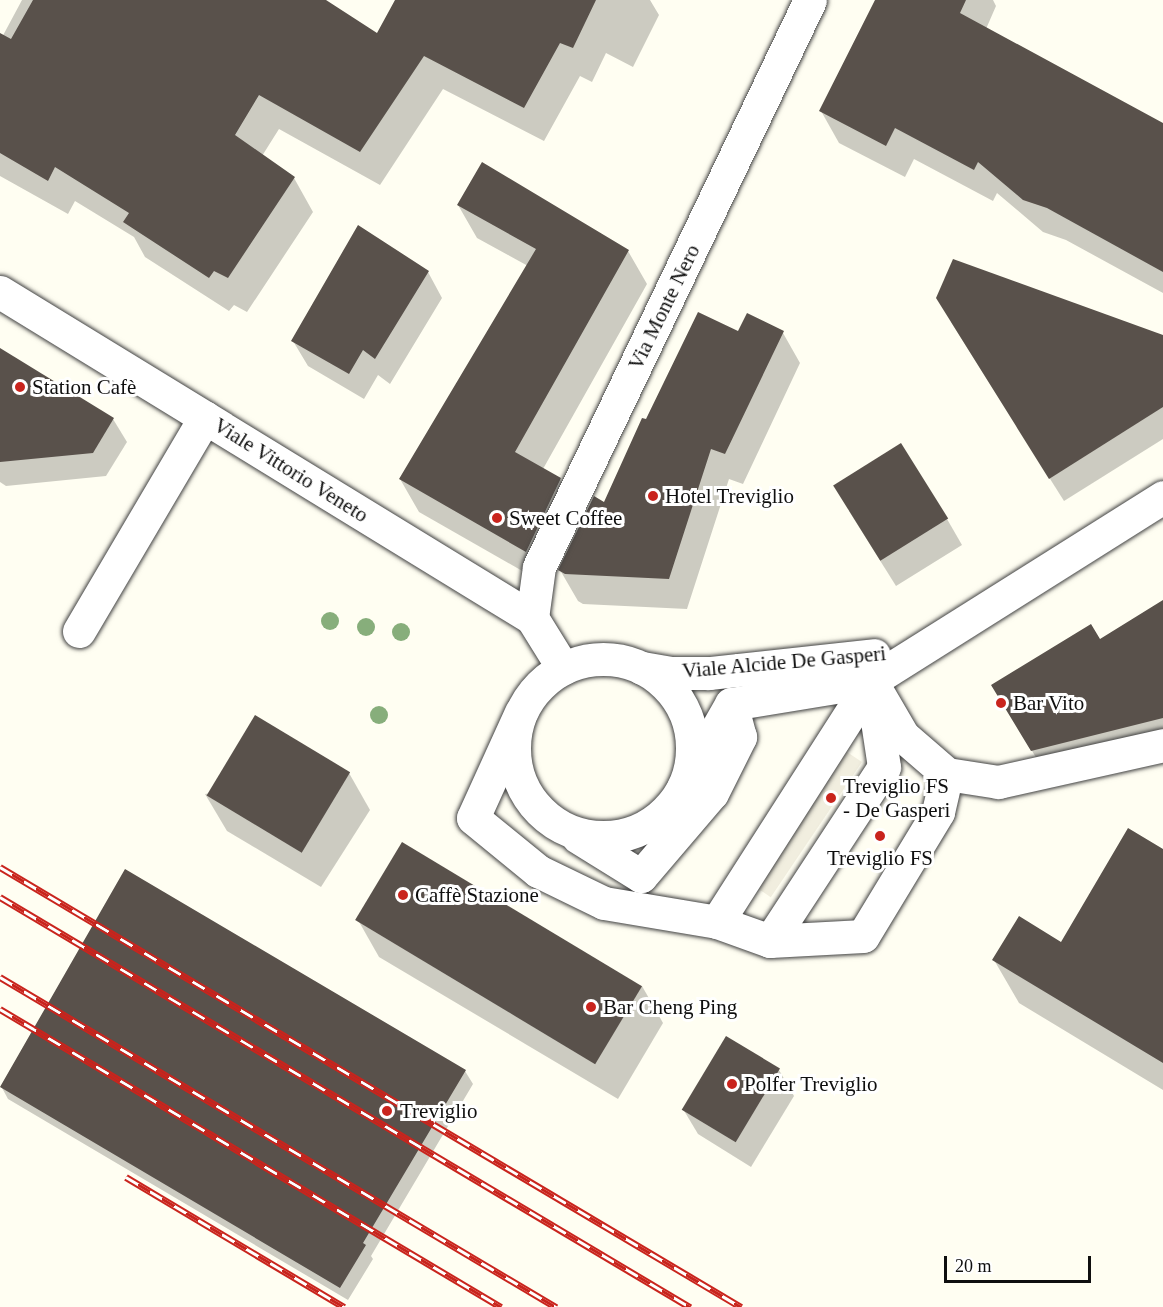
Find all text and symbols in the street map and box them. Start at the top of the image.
street label: Via Monte Nero [623,240,705,374]
place label: Station Cafè [32,374,136,400]
marker: Station Cafè [13,380,27,394]
street label: Viale Vittorio Veneto [209,412,373,528]
place label: Hotel Treviglio [665,483,794,509]
marker: Hotel Treviglio [646,489,660,503]
place label: Sweet Coffee [509,505,622,531]
marker: Sweet Coffee [490,511,504,525]
street label: Viale Alcide De Gasperi [680,640,888,684]
place label: Bar Vito [1013,690,1085,716]
marker: Bar Vito [994,696,1008,710]
place label: Treviglio FS - De Gasperi [843,773,950,823]
marker: Treviglio FS - De Gasperi [824,791,838,805]
marker: Treviglio FS [873,829,887,843]
place label: Treviglio FS [827,845,933,871]
place label: Caffè Stazione [415,882,539,908]
marker: Caffè Stazione [396,888,410,902]
place label: Bar Cheng Ping [603,994,737,1020]
marker: Bar Cheng Ping [584,1000,598,1014]
place label: Polfer Treviglio [744,1071,878,1097]
marker: Polfer Treviglio [725,1077,739,1091]
place label: Treviglio [400,1098,477,1124]
marker: Treviglio [378,1102,396,1120]
scale bar [947,1244,1094,1282]
text: 20 m [955,1256,992,1276]

